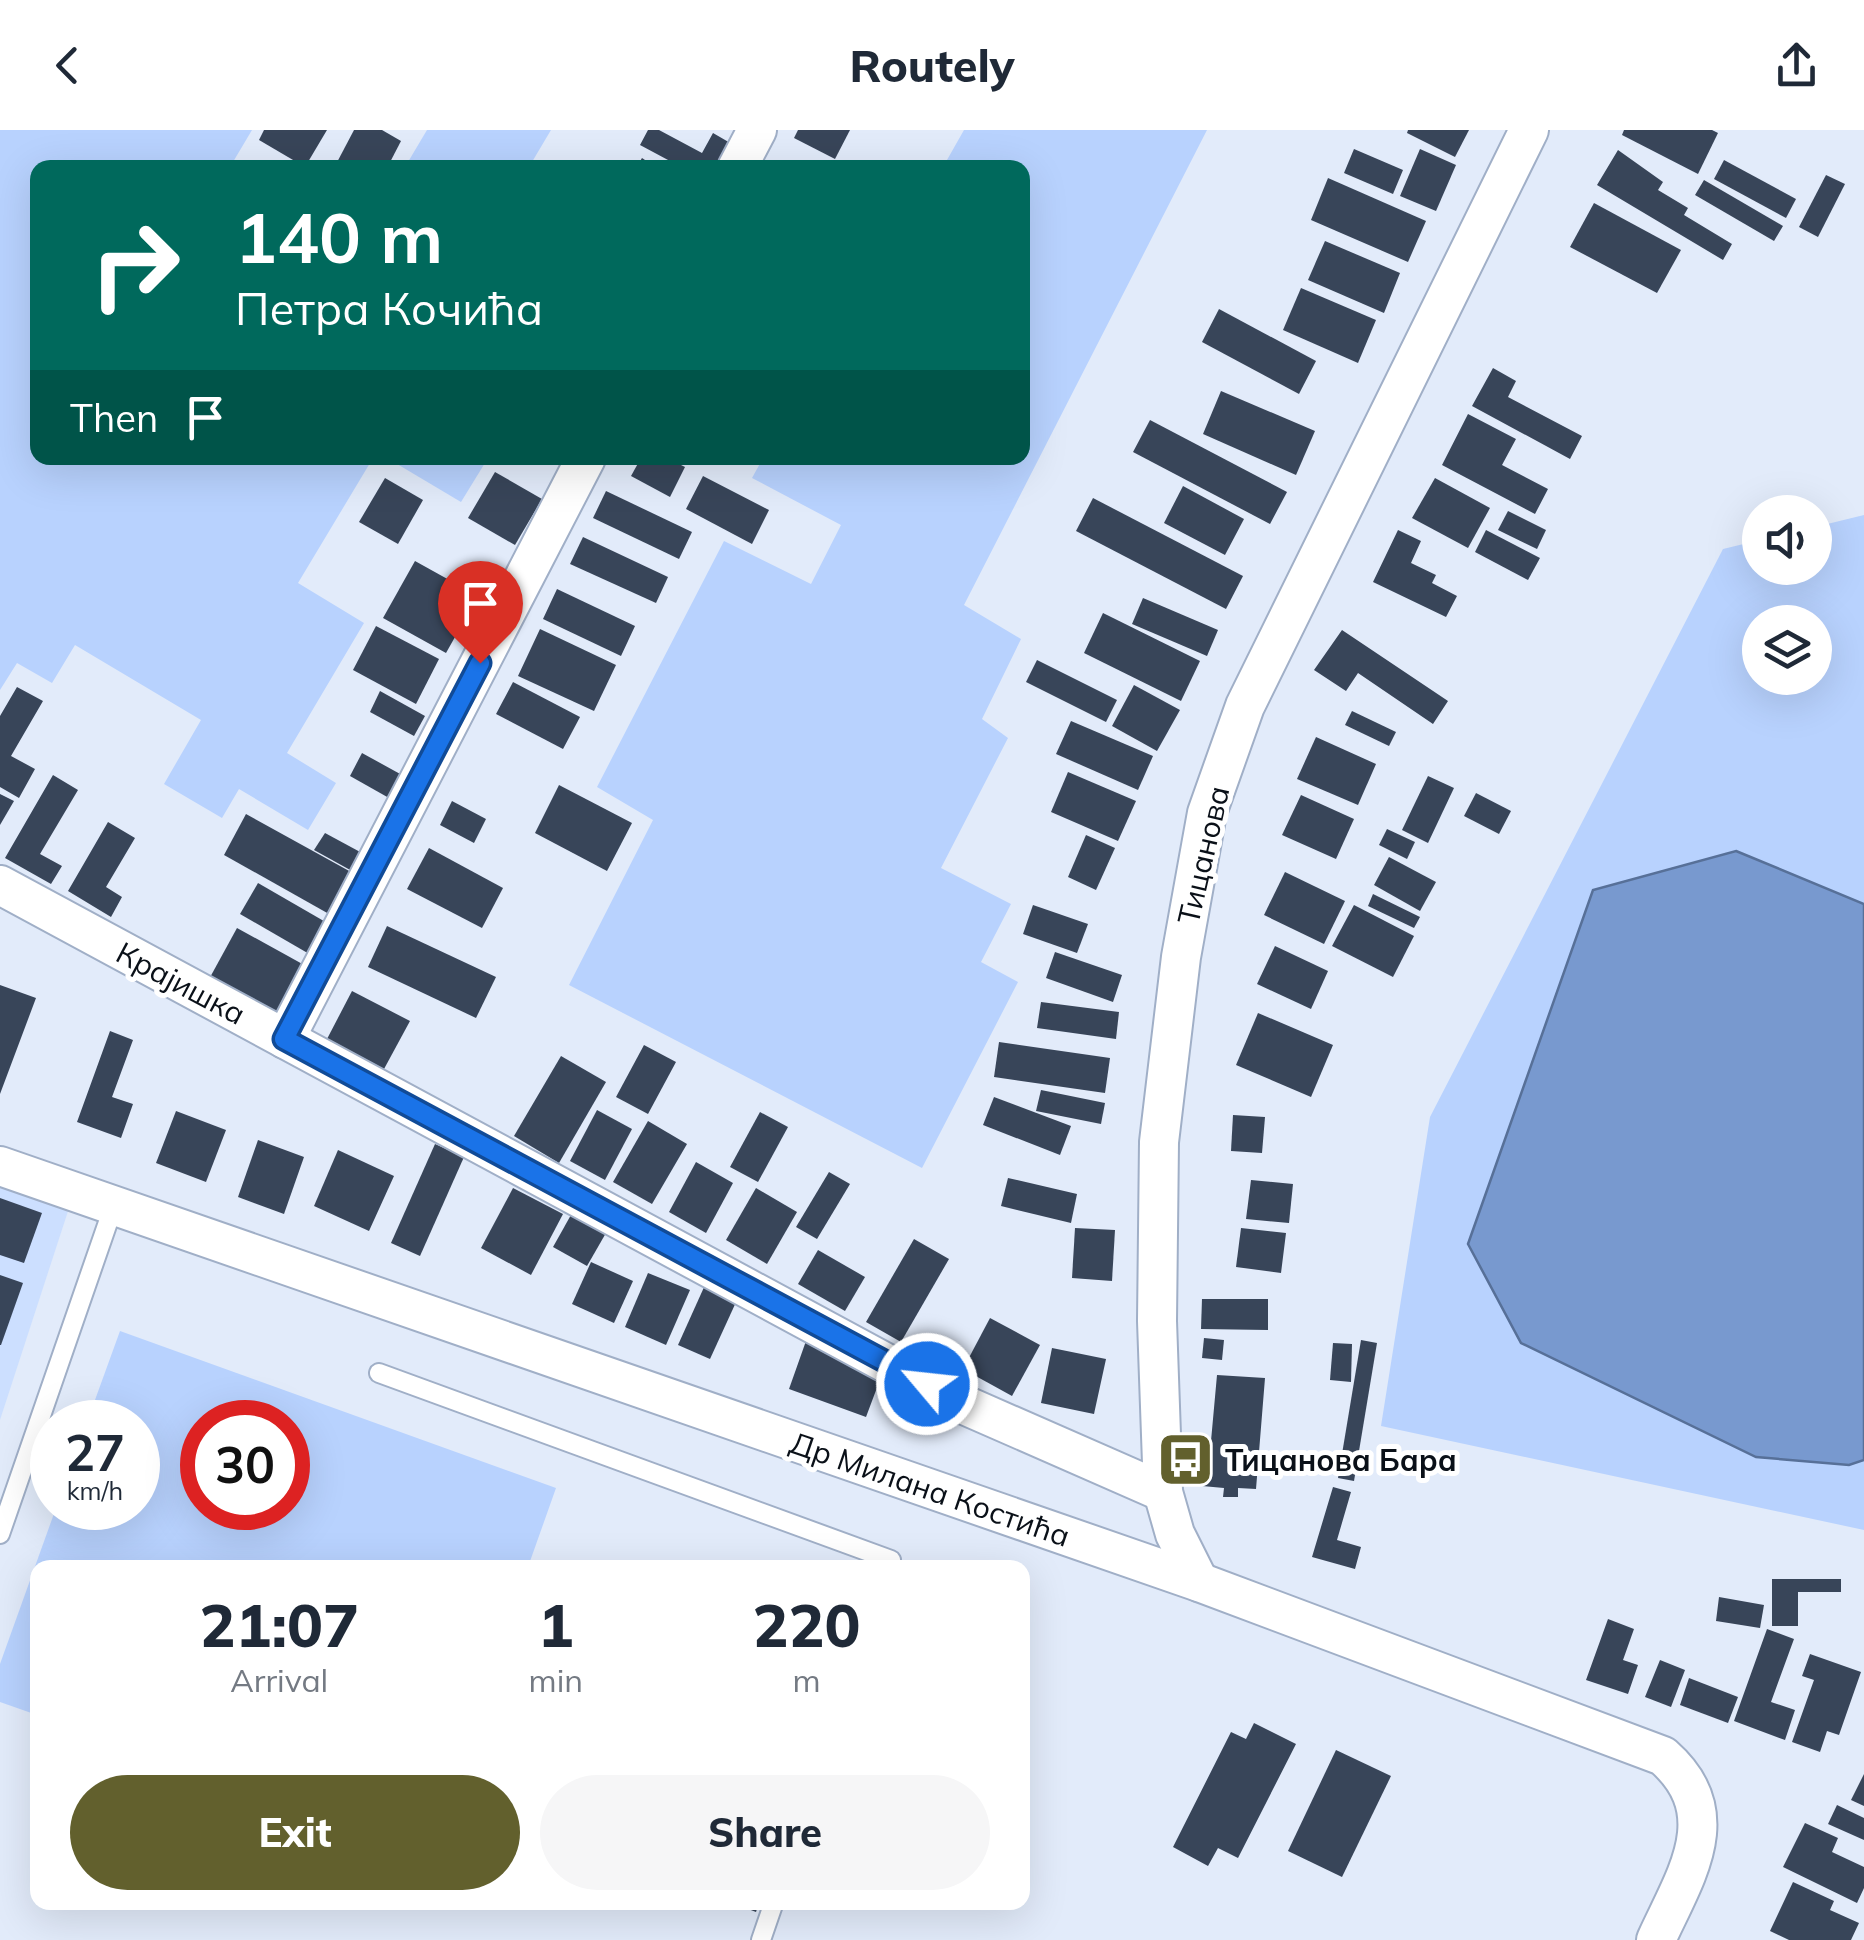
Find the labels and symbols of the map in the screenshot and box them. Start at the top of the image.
pin [438,561,523,664]
street label: Тицанова [1169,782,1237,928]
street label: Крајишка [110,933,252,1033]
position arrow [875,1332,979,1436]
speed limit sign: 30 [180,1400,310,1530]
street label: Др Милана Костића [785,1423,1075,1555]
bus stop icon: Тицанова Бара [1156,1430,1216,1490]
place label: Тицанова Бара [1225,1441,1457,1479]

